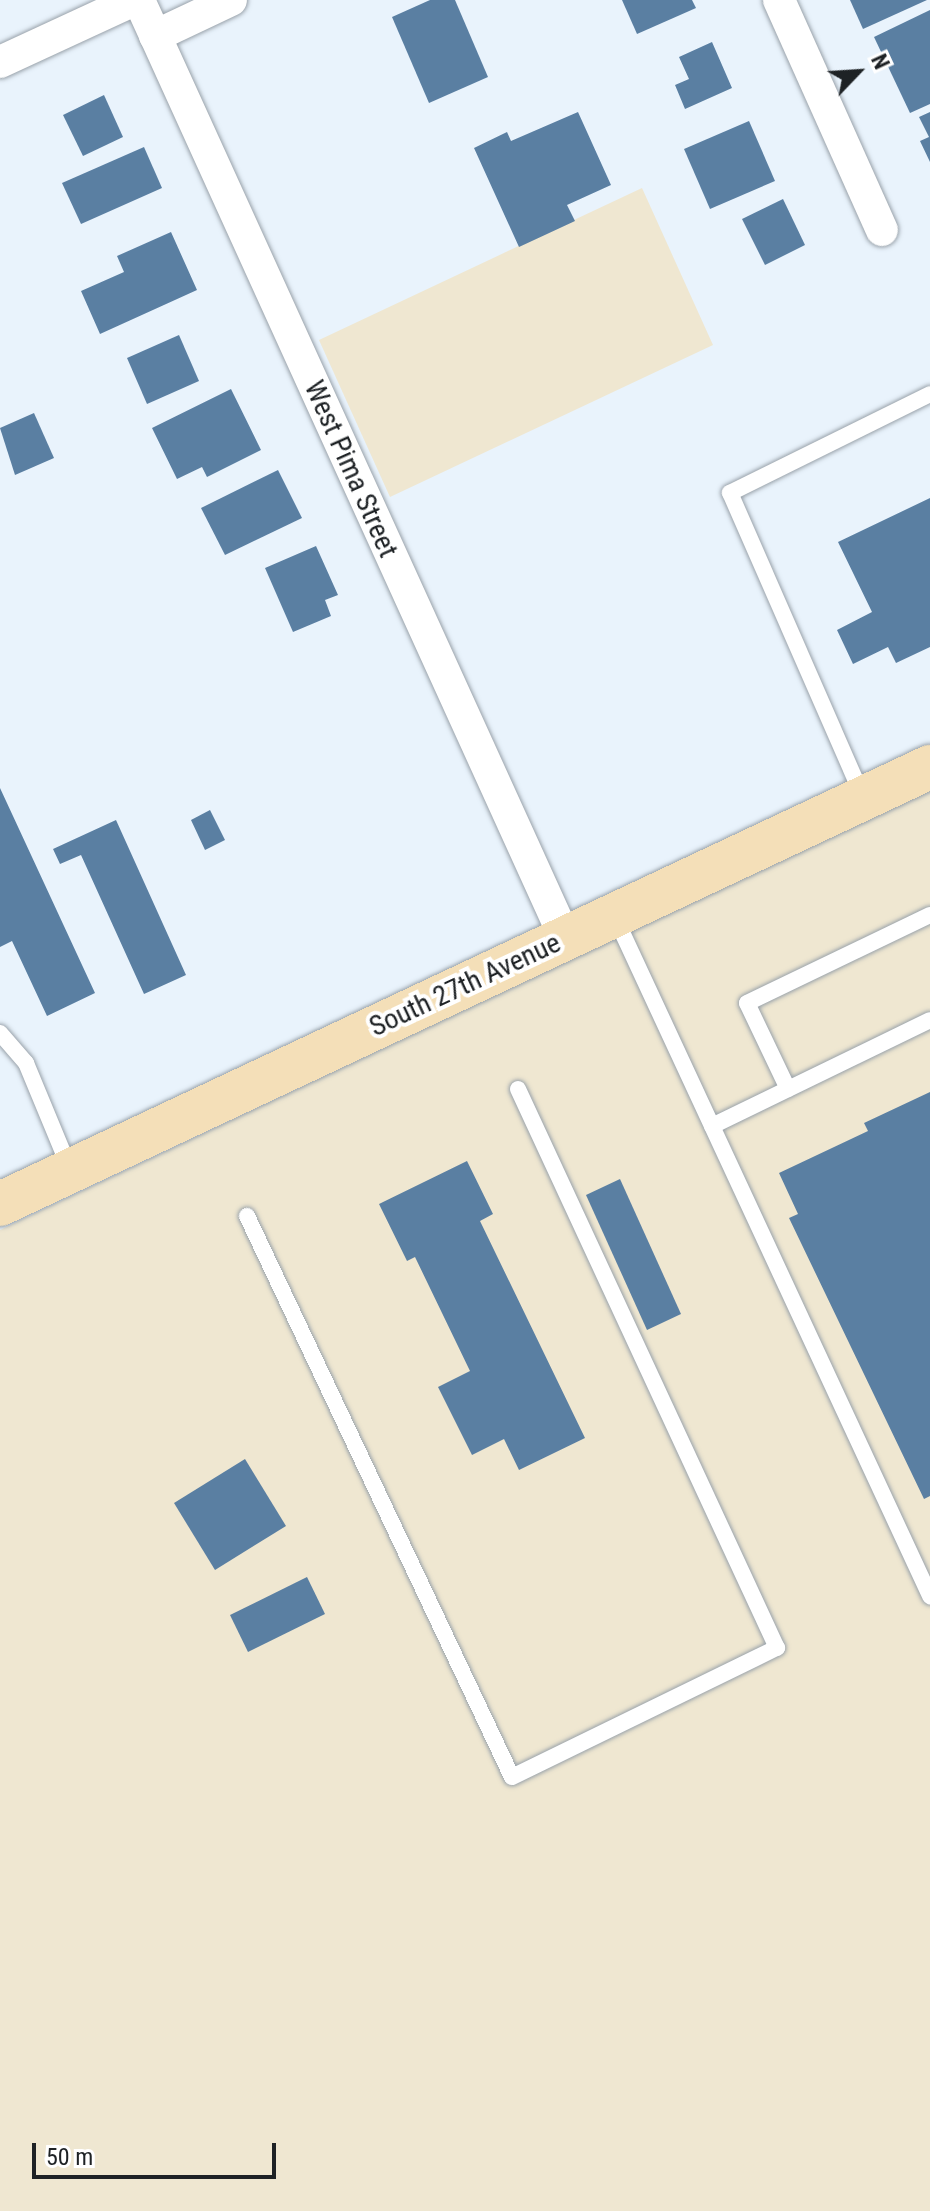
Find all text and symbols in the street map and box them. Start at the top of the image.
north arrow [818,32,898,112]
text: N [866,50,894,73]
street label: West Pima Street [297,375,405,563]
street label: South 27th Avenue [364,926,566,1044]
scale bar [36,2127,280,2177]
text: 50 m [46,2143,93,2171]

